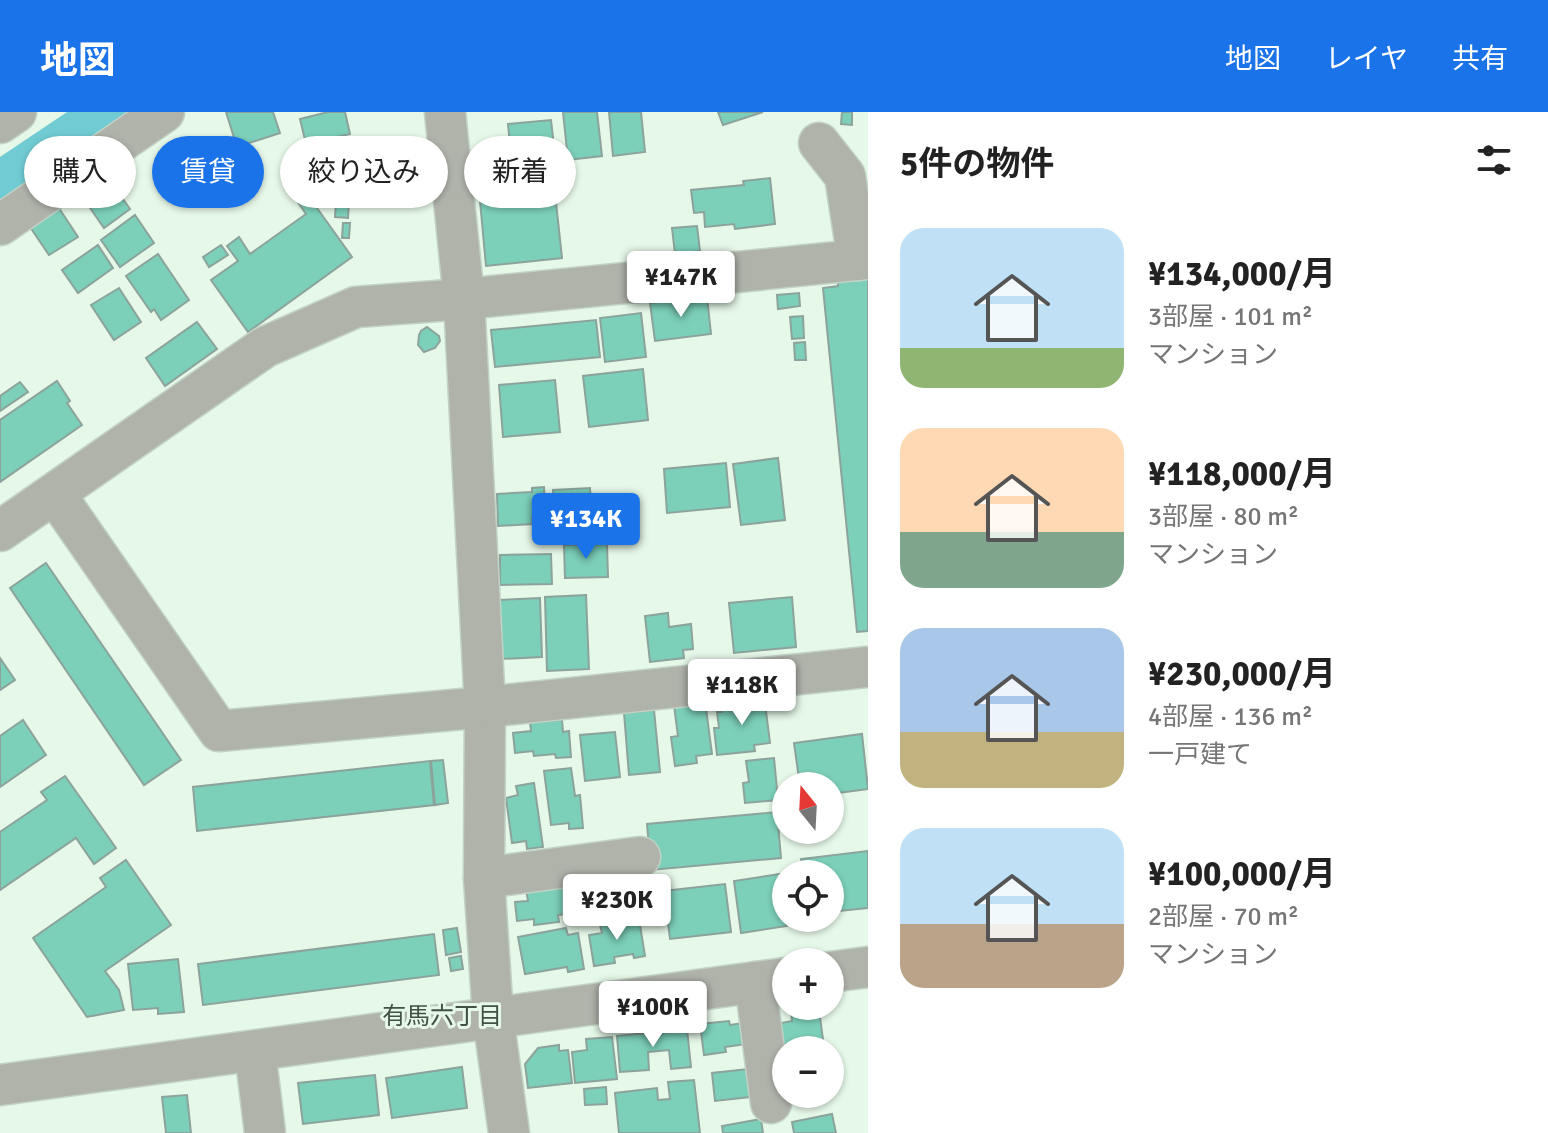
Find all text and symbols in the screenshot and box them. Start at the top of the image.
text: 地図 [40,37,116,84]
text: 地図 [1225,42,1281,76]
text: レイヤ [1325,42,1408,76]
text: 共有 [1452,42,1508,76]
chip: 購入 [24,136,136,208]
chip: 賃貸 [152,136,264,208]
chip: 絞り込み [280,136,448,208]
chip: 新着 [464,136,576,208]
icon: filters [1472,138,1516,182]
text: 5件の物件 [900,143,1054,185]
pin: ¥147K [625,251,737,319]
text: ¥134,000/月 [1148,253,1336,295]
icon: home [964,260,1060,356]
text: ¥147K [645,261,717,293]
text: 3部屋 · 101 m² [1148,301,1313,333]
text: マンション [1148,339,1278,371]
text: ¥118,000/月 [1148,453,1336,495]
icon: home [964,460,1060,556]
pin: ¥134K [530,493,642,561]
text: 3部屋 · 80 m² [1148,501,1299,533]
text: ¥134K [550,503,622,535]
text: マンション [1148,539,1278,571]
text: ¥230,000/月 [1148,653,1336,695]
pin: ¥118K [686,659,798,727]
icon: home [964,660,1060,756]
text: ¥118K [706,669,778,701]
text: 4部屋 · 136 m² [1148,701,1313,733]
text: 一戸建て [1148,739,1252,771]
north arrow [772,772,844,844]
map controls [772,772,844,1108]
text: ¥100,000/月 [1148,853,1336,895]
button: locate [772,860,844,932]
icon: home [964,860,1060,956]
pin: ¥230K [561,874,673,942]
text: ¥230K [581,884,653,916]
text: 2部屋 · 70 m² [1148,901,1299,933]
text: マンション [1148,939,1278,971]
button: + [772,948,844,1020]
pin: ¥100K [597,981,709,1049]
text: ¥100K [617,991,689,1023]
district label: 有馬六丁目 [382,1001,502,1031]
button: − [772,1036,844,1108]

